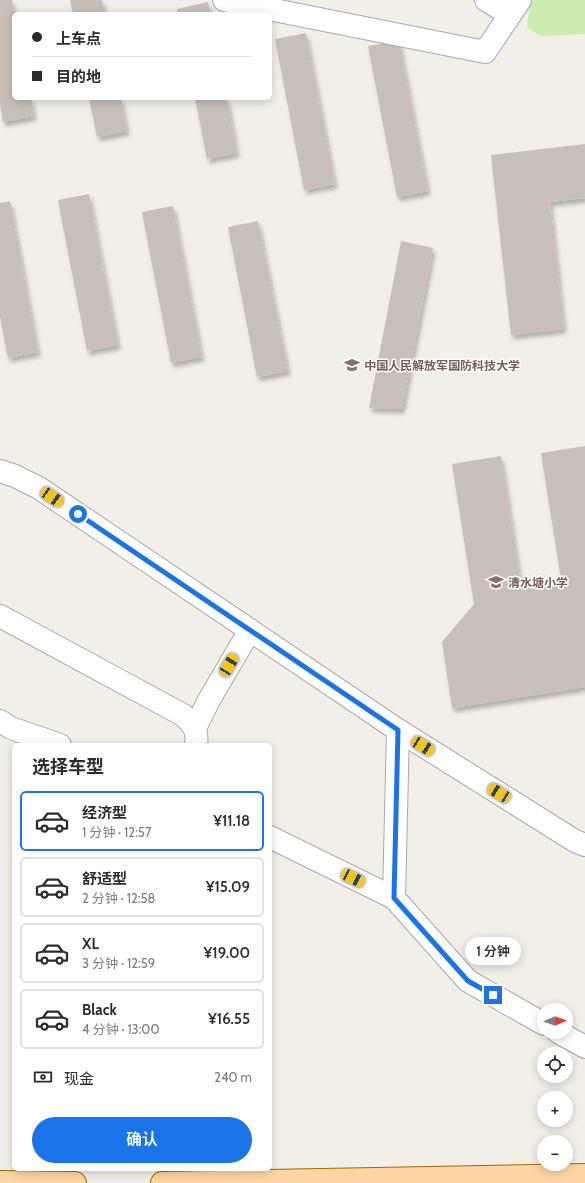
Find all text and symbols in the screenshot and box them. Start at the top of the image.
text: 上车点 [56,30,101,48]
text: 目的地 [56,68,101,86]
school or university icon: 中国人民解放军国防科技大学 [343,356,361,374]
place label: 中国人民解放军国防科技大学 [364,358,520,373]
car [39,485,65,509]
route start [69,505,87,523]
school or university icon: 清水塘小学 [487,573,505,591]
place label: 清水塘小学 [508,575,568,590]
car [218,652,240,678]
car [410,735,436,757]
text: 选择车型 [32,756,104,778]
car [486,782,512,804]
icon: car [34,803,70,839]
text: 经济型 [82,804,127,822]
text: ¥11.18 [213,812,250,830]
text: 1 分钟 · 12:57 [82,824,151,840]
car [340,867,366,889]
icon: car [34,869,70,905]
text: 舒适型 [82,870,127,888]
text: ¥15.09 [206,878,250,896]
text: 2 分钟 · 12:58 [82,890,155,906]
icon: car [34,935,70,971]
text: XL [82,935,99,953]
callout: 1 分钟 [465,937,521,965]
text: 1 分钟 [476,943,510,959]
text: ¥19.00 [203,944,250,962]
text: 3 分钟 · 12:59 [82,955,155,971]
route end [484,986,502,1004]
icon: car [34,1001,70,1037]
text: Black [82,1001,117,1019]
north arrow [537,1003,573,1039]
map controls [537,1003,573,1171]
text: ¥16.55 [208,1010,250,1028]
text: 4 分钟 · 13:00 [82,1021,160,1037]
button: locate [537,1047,573,1083]
icon: cash [32,1066,54,1088]
text: 240 m [214,1069,252,1085]
text: 现金 [64,1070,94,1088]
button: + [537,1091,573,1127]
button: 确认 [32,1117,252,1163]
button: − [537,1135,573,1171]

